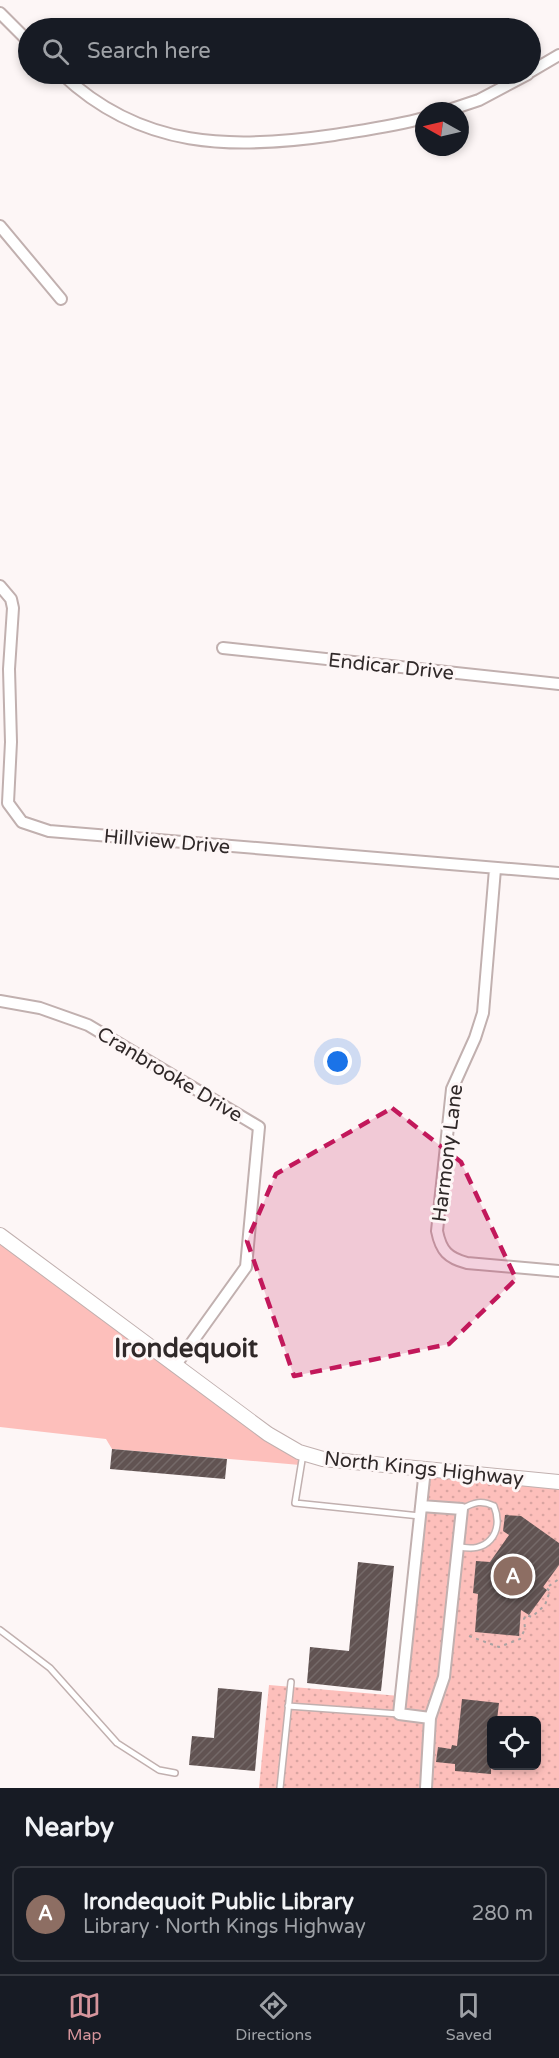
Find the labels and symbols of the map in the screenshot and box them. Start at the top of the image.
north arrow [415,102,469,156]
street label: Endicar Drive [327,648,455,686]
street label: Hillview Drive [103,825,231,859]
street label: Cranbrooke Drive [92,1022,247,1128]
your location [323,1047,352,1076]
street label: Harmony Lane [428,1083,468,1223]
district label: Irondequoit [114,1333,258,1364]
street label: North Kings Highway [323,1447,525,1491]
pin: A [494,1554,532,1598]

